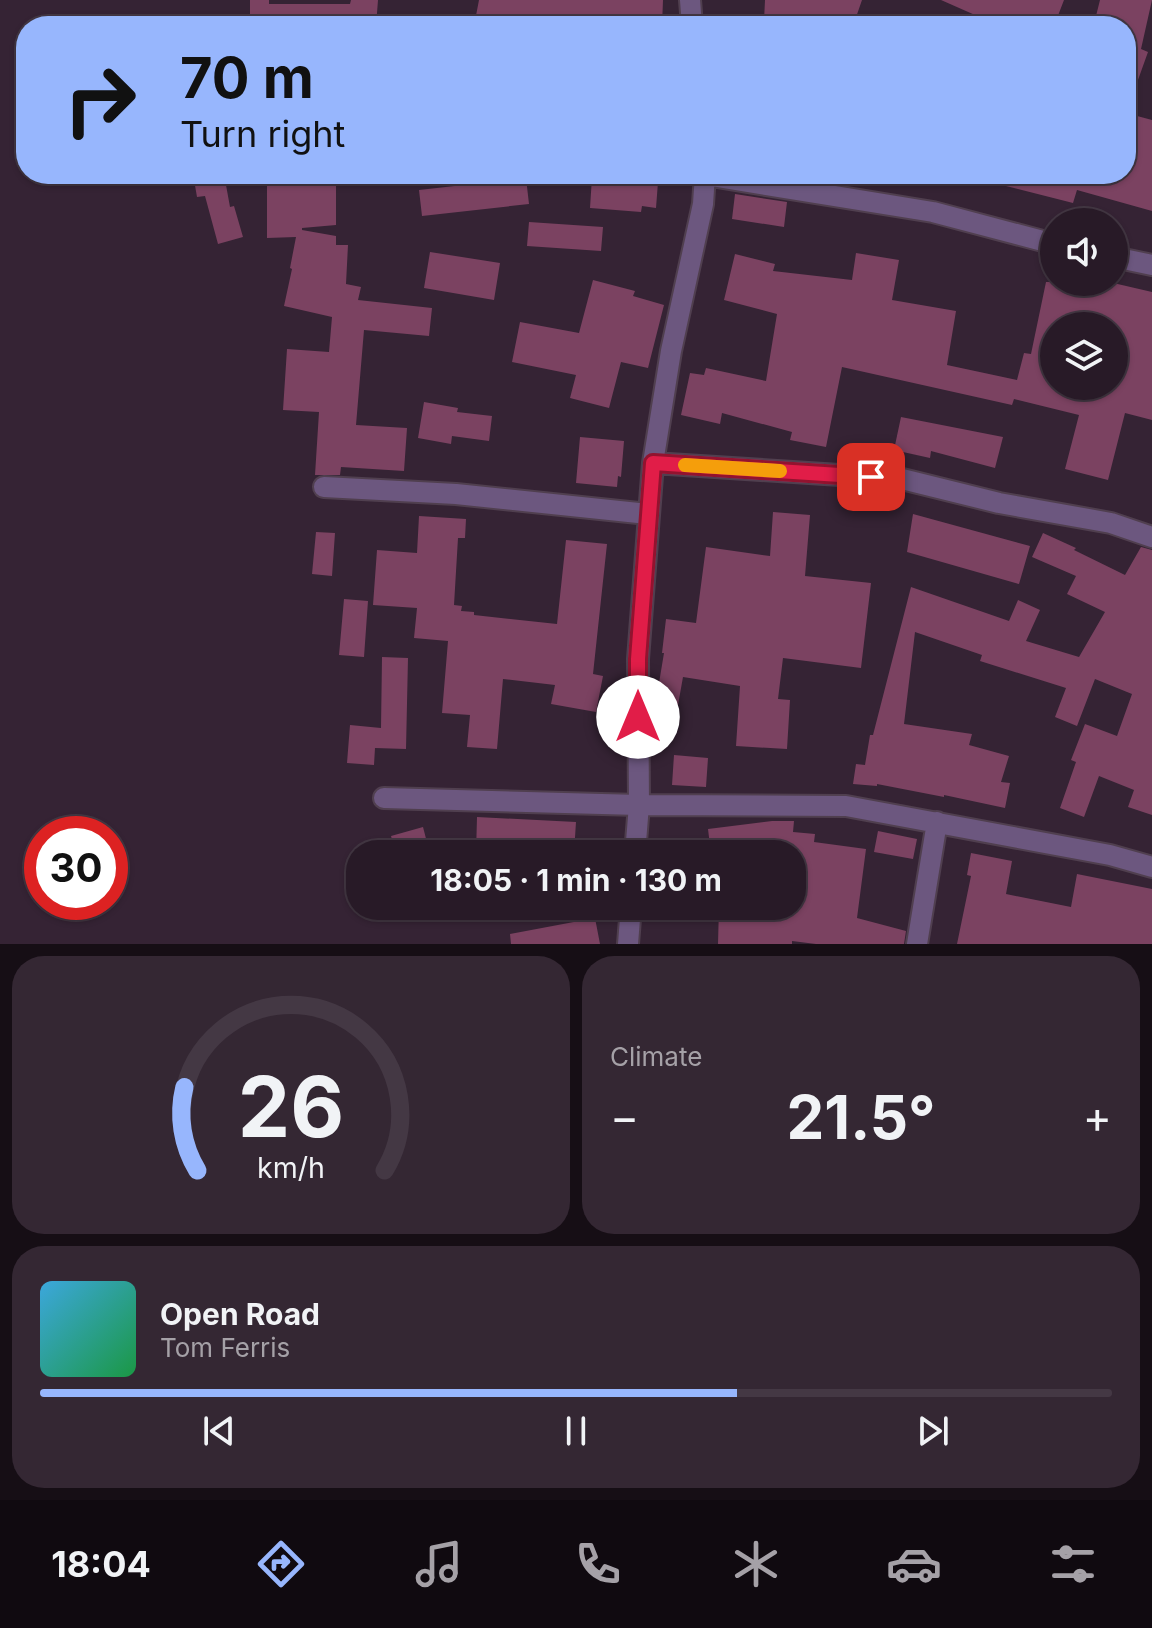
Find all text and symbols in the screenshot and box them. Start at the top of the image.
text: 70 m [180,44,314,112]
icon: right [48,48,152,152]
text: Turn right [180,112,345,156]
map controls [1040,208,1128,400]
button: sound [1040,208,1128,296]
button: layers [1040,312,1128,400]
pin [837,443,905,511]
icon: arrive [849,455,893,499]
position arrow [596,675,680,759]
speed limit sign: 30 [24,816,128,920]
text: 18:05 · 1 min · 130 m [430,862,722,898]
text: Climate [610,1041,702,1072]
text: 26 [238,1056,344,1157]
text: 21.5° [787,1081,935,1153]
text: − [610,1090,639,1144]
text: + [1083,1090,1112,1144]
text: km/h [257,1150,325,1185]
text: Open Road [160,1296,320,1332]
text: Tom Ferris [160,1332,290,1363]
icon: previous [197,1409,241,1453]
icon: pause [554,1409,598,1453]
icon: next [911,1409,955,1453]
icon: directions [253,1536,309,1592]
icon: music [411,1536,467,1592]
icon: phone [570,1536,626,1592]
icon: climate [728,1536,784,1592]
icon: car [886,1536,942,1592]
icon: filters [1045,1536,1101,1592]
text: 18:04 [51,1542,151,1586]

